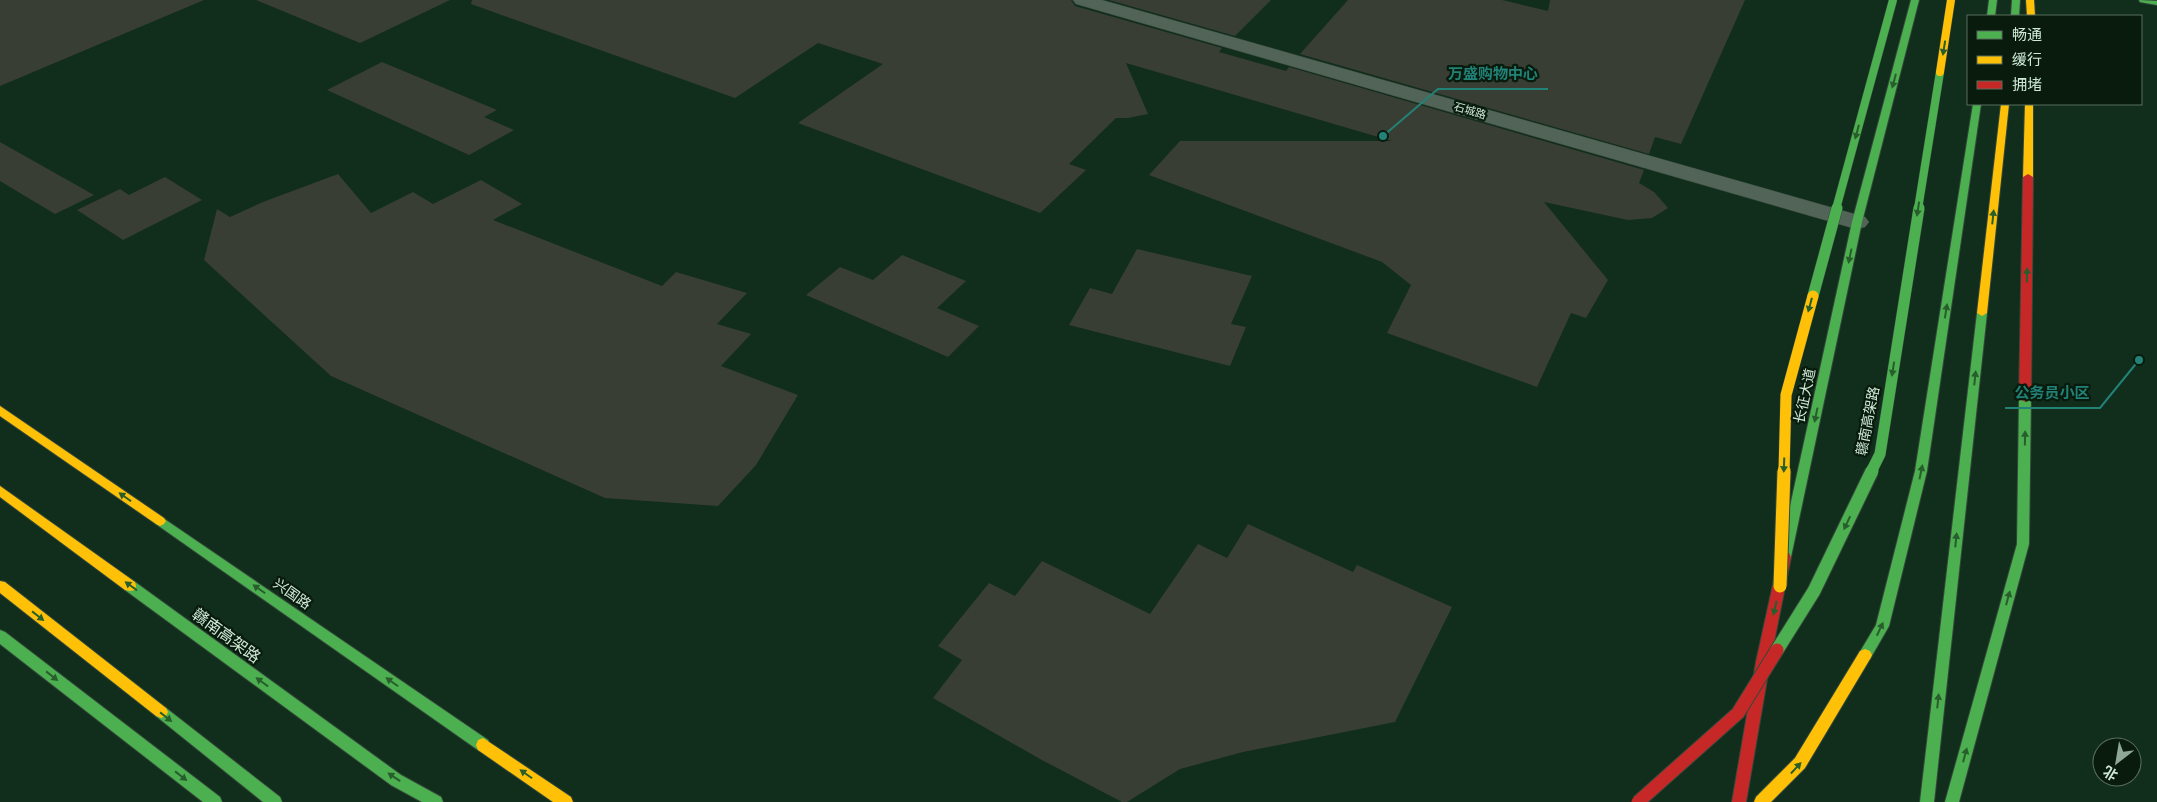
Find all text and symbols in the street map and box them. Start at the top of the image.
legend [1967,15,2142,105]
text: 畅通 [2012,26,2042,44]
one-way arrow [1939,41,1947,57]
text: 缓行 [2012,51,2042,69]
callout: 万盛购物中心 [1438,59,1548,89]
text: 万盛购物中心 [1448,65,1538,83]
one-way arrow [1890,74,1898,89]
text: 拥堵 [2012,76,2042,94]
street label: 石城路 [1452,100,1488,122]
one-way arrow [1853,124,1861,139]
one-way arrow [1914,201,1922,217]
one-way arrow [1989,209,1997,225]
one-way arrow [1846,248,1854,263]
one-way arrow [2023,267,2031,283]
one-way arrow [1806,298,1814,313]
one-way arrow [1942,303,1950,319]
one-way arrow [1889,362,1897,378]
street label: 长征大道 [1791,367,1819,425]
one-way arrow [1971,370,1979,386]
callout: 公务员小区 [2005,378,2100,408]
text: 公务员小区 [2014,384,2090,402]
street label: 赣南高架路 [1853,385,1883,457]
one-way arrow [1812,407,1820,422]
one-way arrow [2021,430,2029,446]
one-way arrow [1780,457,1788,473]
one-way arrow [1917,463,1925,479]
one-way arrow [118,492,132,502]
one-way arrow [1842,516,1850,530]
one-way arrow [1953,532,1961,548]
street label: 兴国路 [270,575,314,613]
one-way arrow [125,581,138,592]
one-way arrow [252,584,265,594]
one-way arrow [2004,591,2012,606]
one-way arrow [1771,600,1779,615]
street label: 赣南高架路 [188,604,264,668]
one-way arrow [31,611,44,622]
one-way arrow [1876,622,1884,636]
one-way arrow [46,671,59,682]
one-way arrow [255,677,269,687]
one-way arrow [385,677,399,687]
one-way arrow [1934,693,1942,709]
one-way arrow [159,711,172,722]
north arrow [2092,737,2142,787]
one-way arrow [1961,747,1969,762]
one-way arrow [1790,762,1802,774]
text: 北 [2100,762,2121,784]
one-way arrow [519,769,533,779]
one-way arrow [174,770,187,781]
one-way arrow [387,773,401,782]

